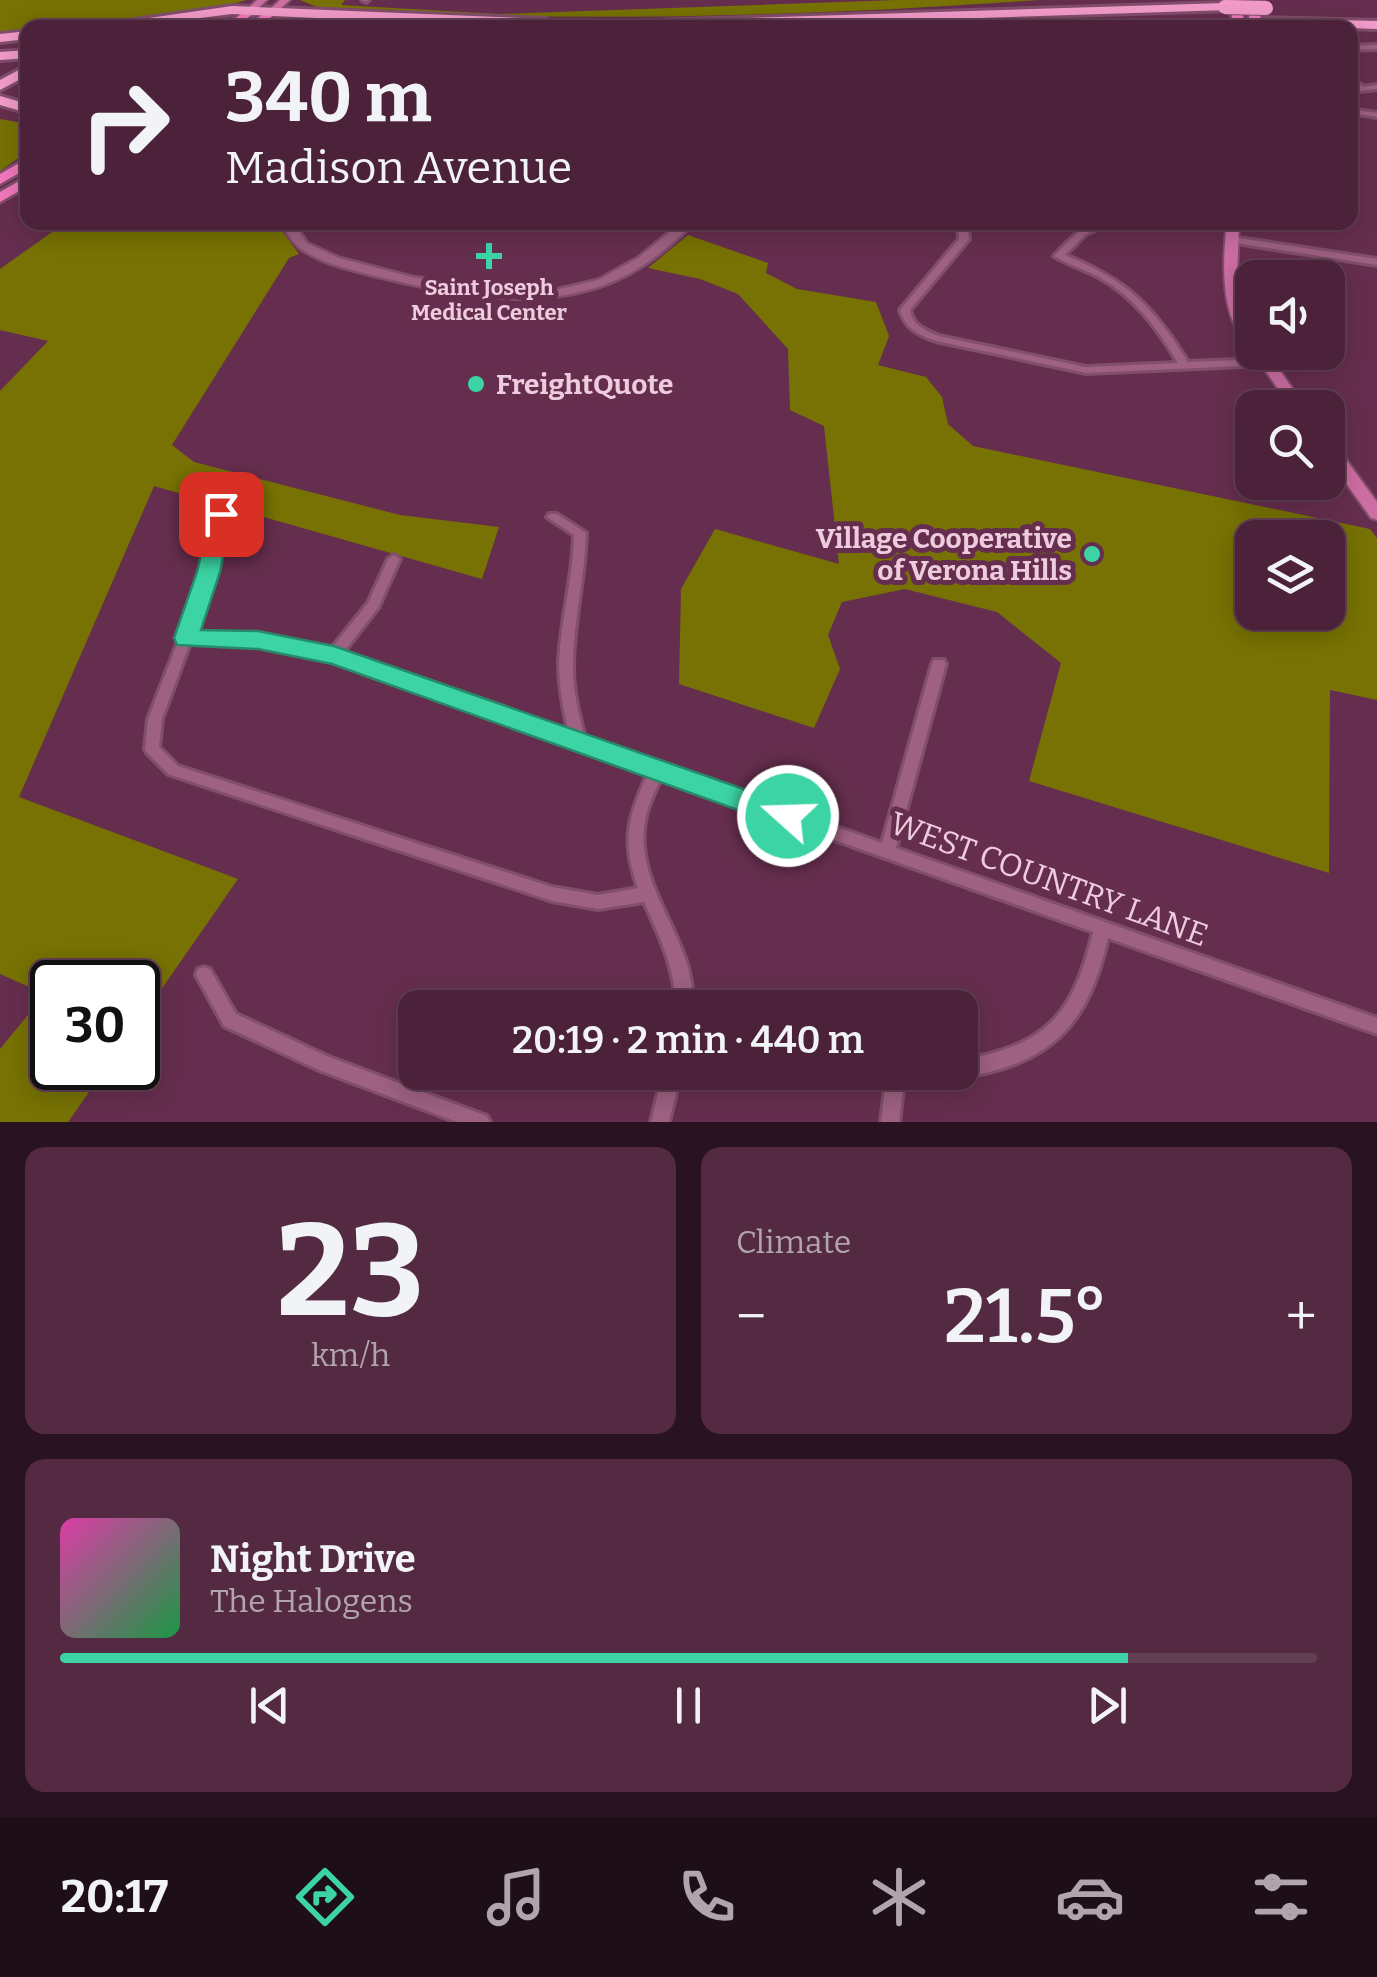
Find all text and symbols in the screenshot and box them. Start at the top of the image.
text: 340 m [225,56,432,140]
icon: right [60,60,190,190]
text: Madison Avenue [225,141,572,195]
marker: Saint Joseph Medical Center [476,243,502,269]
map controls [1235,260,1345,630]
button: sound [1235,260,1345,370]
place label: Saint Joseph Medical Center [411,274,568,326]
place label: FreightQuote [496,368,673,401]
marker: FreightQuote [465,373,487,395]
button: search [1235,390,1345,500]
pin [179,472,264,557]
icon: arrive [194,487,249,542]
button: layers [1235,520,1345,630]
place label: Village Cooperative of Verona Hills [816,522,1072,587]
marker: Village Cooperative of Verona Hills [1081,543,1103,565]
position arrow [736,764,840,868]
street label: WEST COUNTRY LANE [885,804,1213,954]
speed limit sign: 30 [30,960,160,1090]
text: 20:19 · 2 min · 440 m [512,1017,864,1063]
text: 23 [276,1193,425,1349]
text: Climate [736,1223,851,1261]
text: 21.5° [944,1272,1108,1362]
text: − [736,1284,766,1350]
text: + [1286,1284,1317,1350]
text: km/h [311,1336,390,1374]
text: Night Drive [210,1536,416,1582]
text: The Halogens [210,1582,413,1620]
icon: previous [242,1678,297,1733]
icon: pause [661,1678,716,1733]
icon: next [1080,1678,1135,1733]
icon: directions [290,1862,360,1932]
icon: music [481,1862,551,1932]
icon: phone [672,1862,742,1932]
icon: climate [864,1862,934,1932]
icon: car [1055,1862,1125,1932]
icon: filters [1246,1862,1316,1932]
text: 20:17 [61,1870,168,1924]

